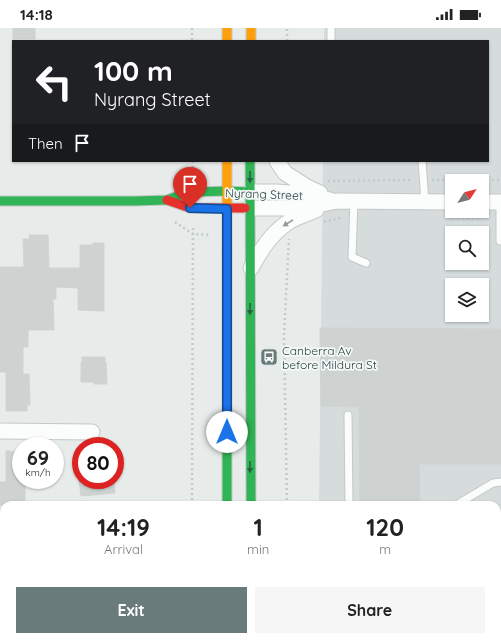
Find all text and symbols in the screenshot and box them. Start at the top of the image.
text: 14:18 [20,5,53,24]
text: 100 m [94,53,173,88]
icon: left [28,56,80,108]
text: Nyrang Street [94,88,211,111]
icon: arrive [71,132,93,154]
text: Then [28,134,63,153]
pin [173,167,207,208]
one-way arrow [247,171,253,184]
icon: arrive [179,173,201,195]
north arrow [445,174,489,218]
map controls [445,174,489,322]
street label: Nyrang Street [225,185,303,203]
one-way arrow [283,219,294,226]
button: search [445,226,489,270]
button: layers [445,278,489,322]
one-way arrow [247,303,253,316]
place label: Canberra Av before Mildura St [282,343,377,372]
bus stop icon: Canberra Av before Mildura St [259,347,279,367]
position arrow [206,411,248,453]
speed limit sign: 80 [72,437,124,489]
text: 69 [27,445,49,470]
one-way arrow [247,461,254,473]
text: km/h [25,466,51,479]
text: 14:19 [97,512,150,542]
text: 1 [253,512,263,542]
text: 120 [366,512,404,542]
text: Arrival [104,541,143,557]
text: min [247,541,269,557]
text: m [379,541,391,557]
button: Exit [16,587,247,633]
button: Share [255,587,485,633]

